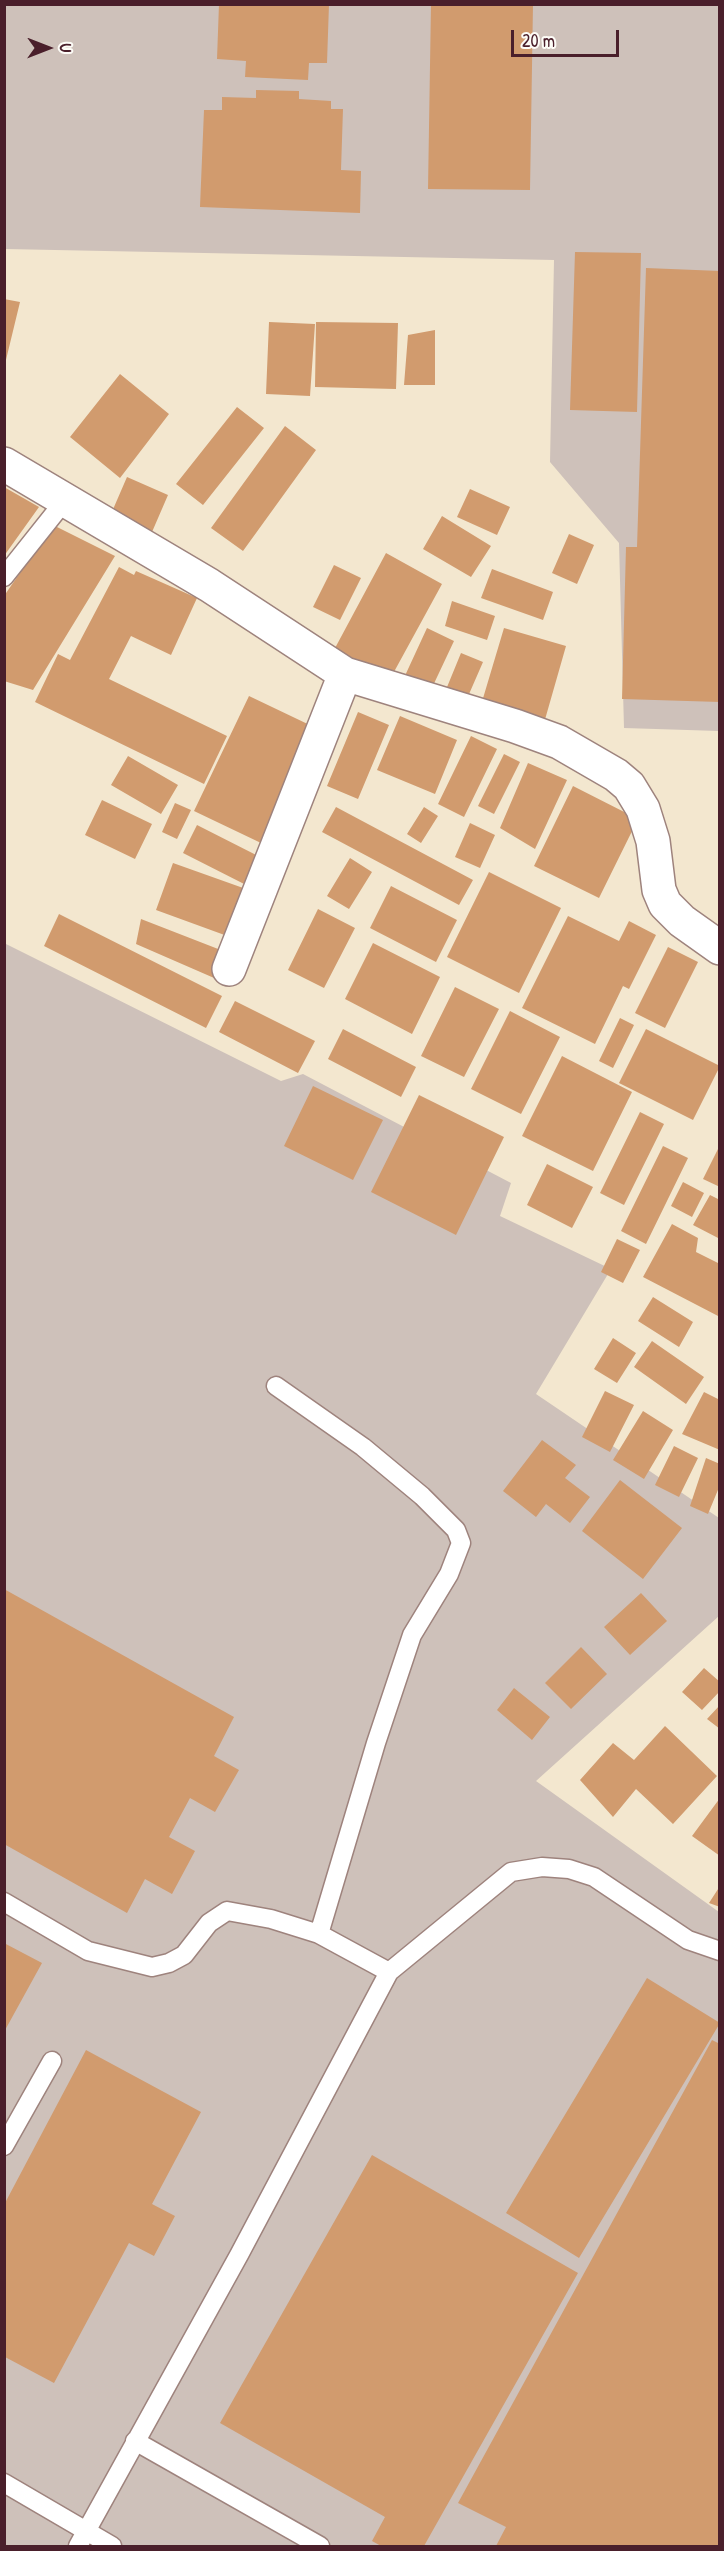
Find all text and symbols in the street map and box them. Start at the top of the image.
north arrow [18,18,78,78]
scale bar [514,18,622,56]
text: 20 m [522,28,555,53]
text: U [55,44,77,52]

